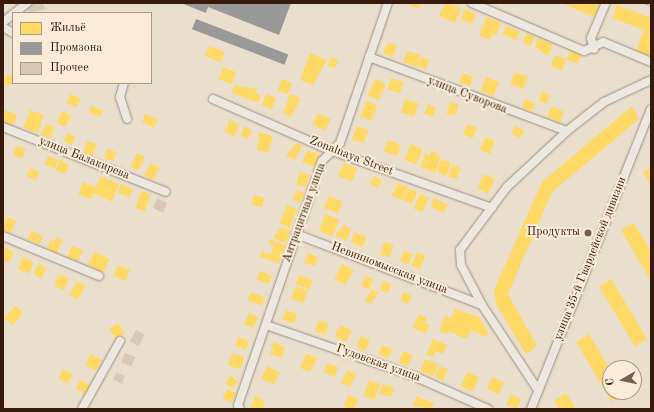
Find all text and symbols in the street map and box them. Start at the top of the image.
legend [12,12,152,84]
text: Жильё [50,22,86,34]
text: Промзона [50,42,102,54]
text: Прочее [50,62,89,74]
street label: улица Суворова [425,74,509,118]
street label: улица Балакирева [37,134,131,184]
street label: Zonalnaya Street [307,134,395,180]
street label: Антрацитная улица [280,161,330,265]
street label: улица 35-й Гвардейской дивизии [552,175,630,343]
place label: Продукты [527,226,580,240]
marker: Продукты [583,228,593,238]
street label: Невинномысская улица [329,240,449,298]
street label: Гудовская улица [334,342,422,386]
north arrow [602,360,642,400]
text: С [605,377,617,386]

